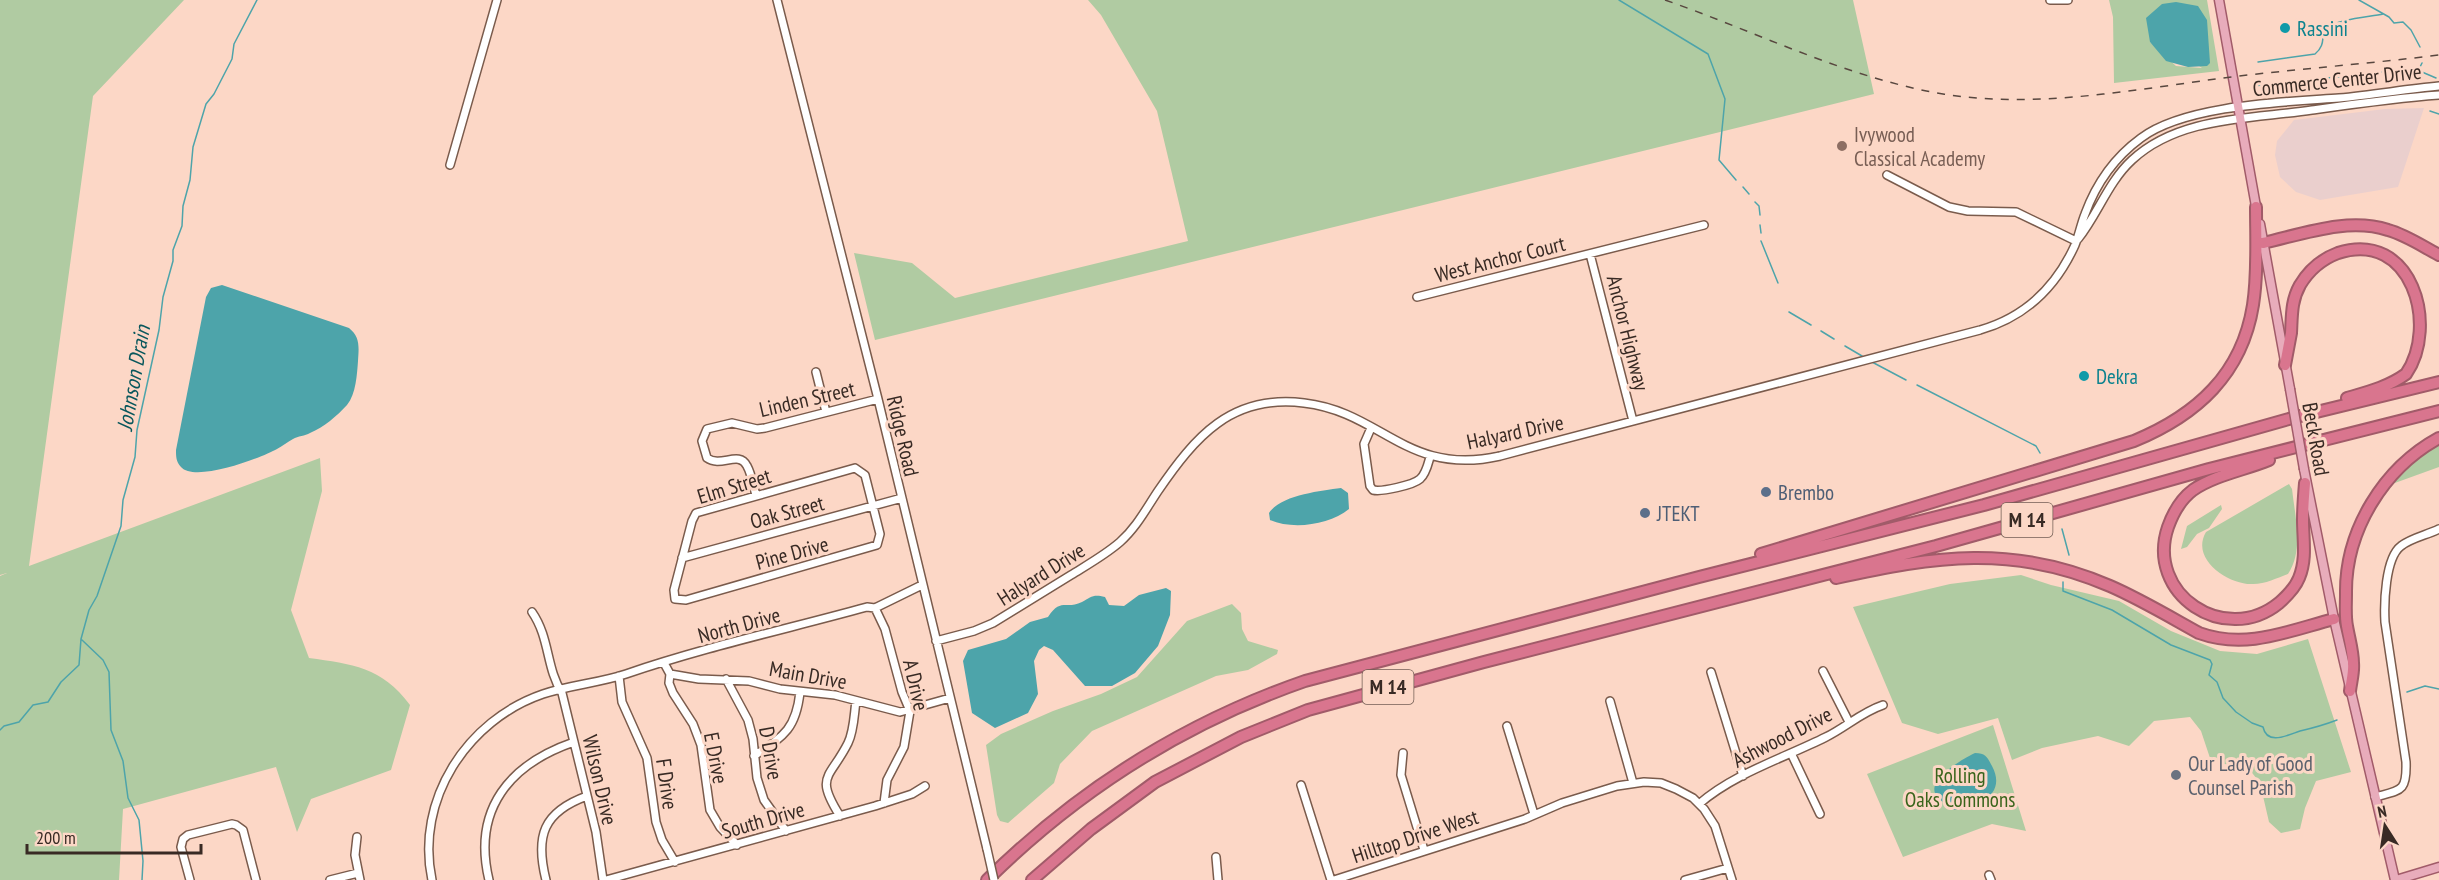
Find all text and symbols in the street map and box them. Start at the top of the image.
place label: Rassini [2297,15,2348,42]
marker: Rassini [2278,21,2292,35]
street label: Commerce Center Drive [2251,58,2423,102]
place label: Ivywood Classical Academy [1854,121,1985,172]
marker: Ivywood Classical Academy [1835,139,1849,153]
street label: West Anchor Court [1432,230,1568,288]
street label: Anchor Highway [1601,273,1655,394]
water label: Johnson Drain [110,322,156,434]
place label: Dekra [2096,363,2138,390]
marker: Dekra [2077,369,2091,383]
street label: Linden Street [757,375,858,423]
street label: Ridge Road [881,393,925,479]
street label: Beck Road [2296,400,2336,478]
street label: Halyard Drive [1464,409,1566,455]
street label: Elm Street [694,462,774,510]
place label: Brembo [1778,479,1834,506]
marker: Brembo [1759,485,1773,499]
street label: Oak Street [747,489,827,535]
place label: JTEKT [1656,500,1700,527]
road number: M 14 [2002,503,2052,537]
marker: JTEKT [1638,506,1652,520]
street label: Pine Drive [753,530,831,576]
street label: Halyard Drive [992,537,1090,611]
street label: North Drive [695,601,783,649]
street label: Main Drive [767,655,849,695]
street label: A Drive [897,657,935,713]
road number: M 14 [1362,670,1414,704]
street label: Ashwood Drive [1728,700,1836,774]
street label: D Drive [753,724,789,782]
street label: E Drive [698,730,734,786]
street label: Wilson Drive [577,732,623,828]
place label: Our Lady of Good Counsel Parish [2188,750,2313,801]
street label: F Drive [650,757,684,811]
park label: Rolling Oaks Commons [1905,762,2015,813]
marker: Our Lady of Good Counsel Parish [2169,768,2183,782]
street label: South Drive [719,795,807,845]
north arrow [2355,796,2415,856]
text: N [2376,801,2388,822]
street label: Hilltop Drive West [1349,803,1482,869]
scale bar [27,817,201,855]
text: 200 m [36,826,76,849]

